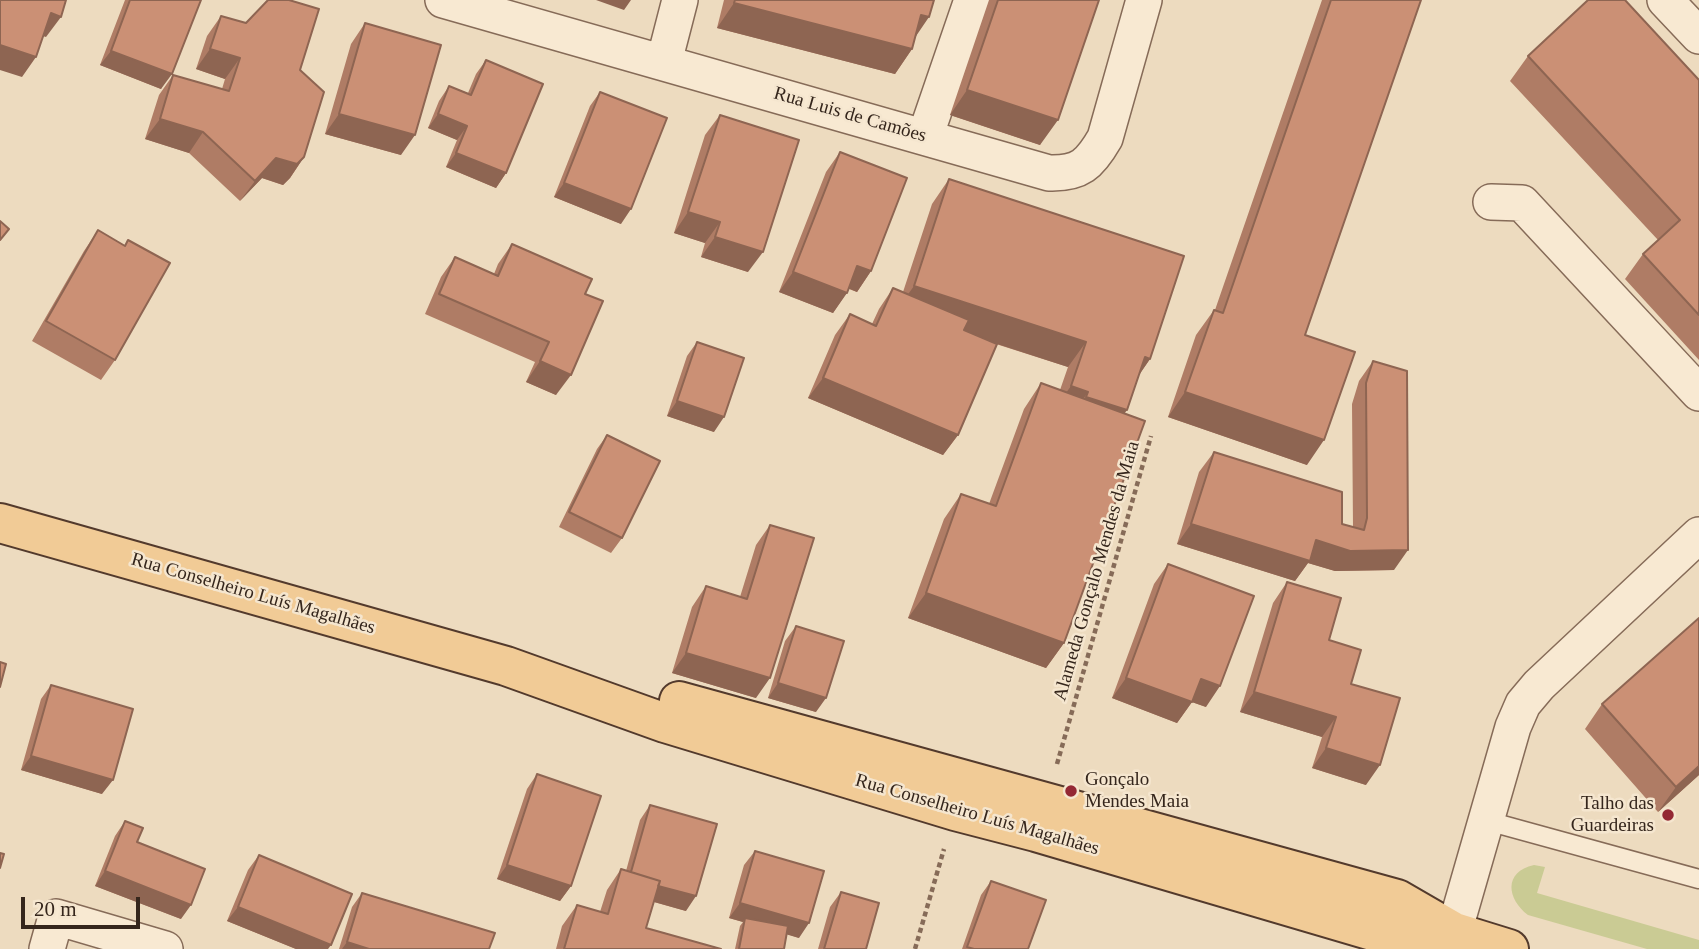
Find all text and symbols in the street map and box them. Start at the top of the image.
street label: Rua Luis de Camões [771,82,929,148]
street label: Alameda Gonçalo Mendes da Maia [1049,439,1145,703]
street label: Rua Conselheiro Luís Magalhães [128,548,378,640]
street label: Rua Conselheiro Luís Magalhães [852,769,1102,861]
place label: Gonçalo Mendes Maia [1085,769,1189,813]
marker: Gonçalo Mendes Maia [1063,783,1079,799]
place label: Talho das Guardeiras [1571,793,1654,837]
marker: Talho das Guardeiras [1660,807,1676,823]
scale bar [24,883,144,927]
text: 20 m [34,897,77,921]

